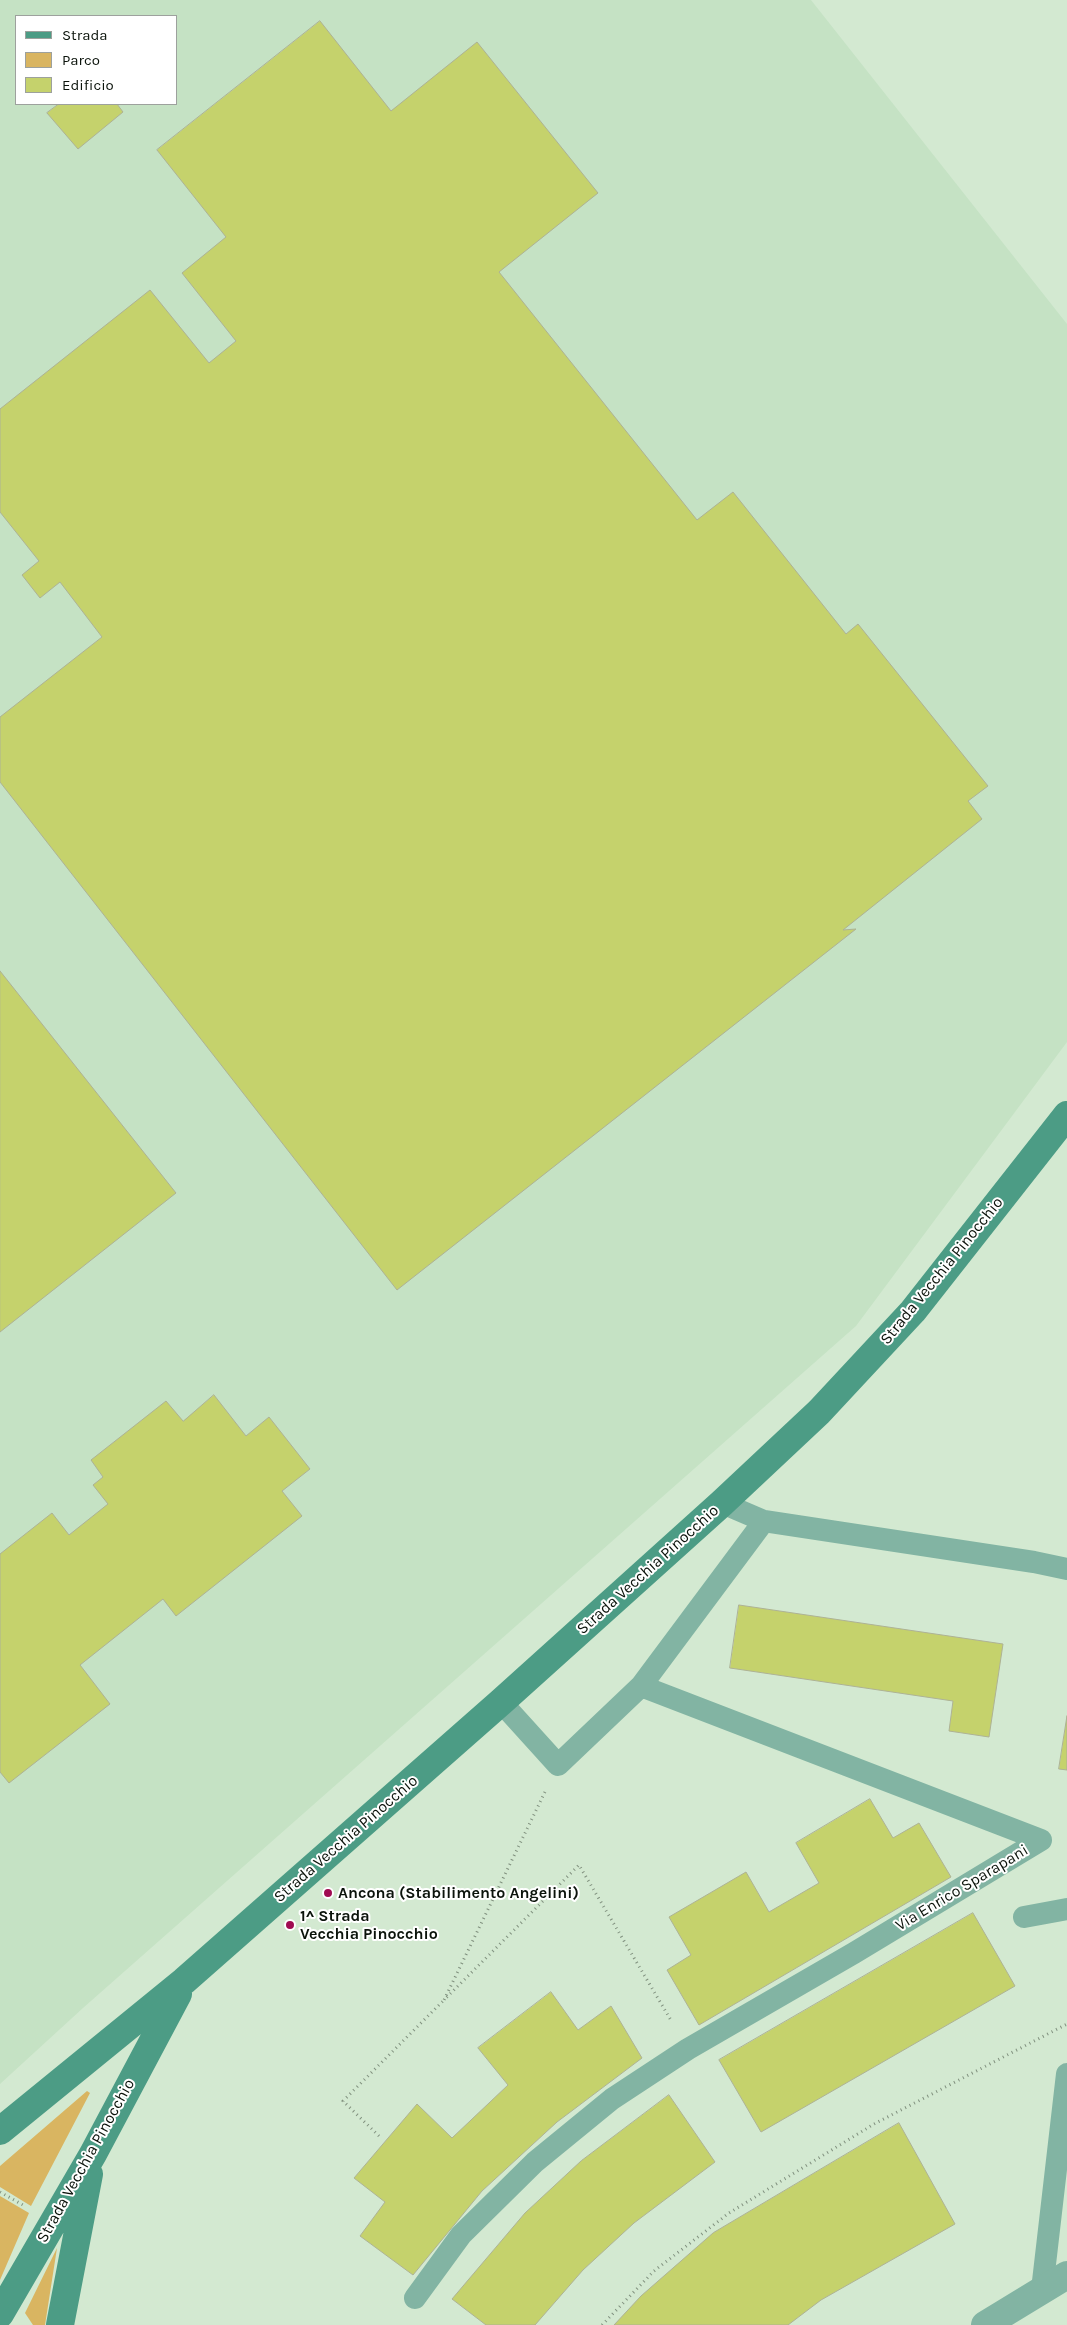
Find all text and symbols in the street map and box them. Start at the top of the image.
legend [15,15,178,105]
text: Strada [62,26,108,44]
text: Parco [62,51,100,69]
text: Edificio [62,76,114,94]
street label: Strada Vecchia Pinocchio [877,1193,1007,1349]
street label: Strada Vecchia Pinocchio [573,1501,723,1639]
street label: Strada Vecchia Pinocchio [270,1771,422,1907]
street label: Via Enrico Sparapani [892,1841,1032,1935]
place label: Ancona (Stabilimento Angelini) [338,1883,579,1903]
marker: Ancona (Stabilimento Angelini) [322,1887,334,1899]
place label: 1^ Strada Vecchia Pinocchio [300,1906,438,1944]
marker: 1^ Strada Vecchia Pinocchio [284,1919,296,1931]
street label: Strada Vecchia Pinocchio [33,2076,139,2246]

